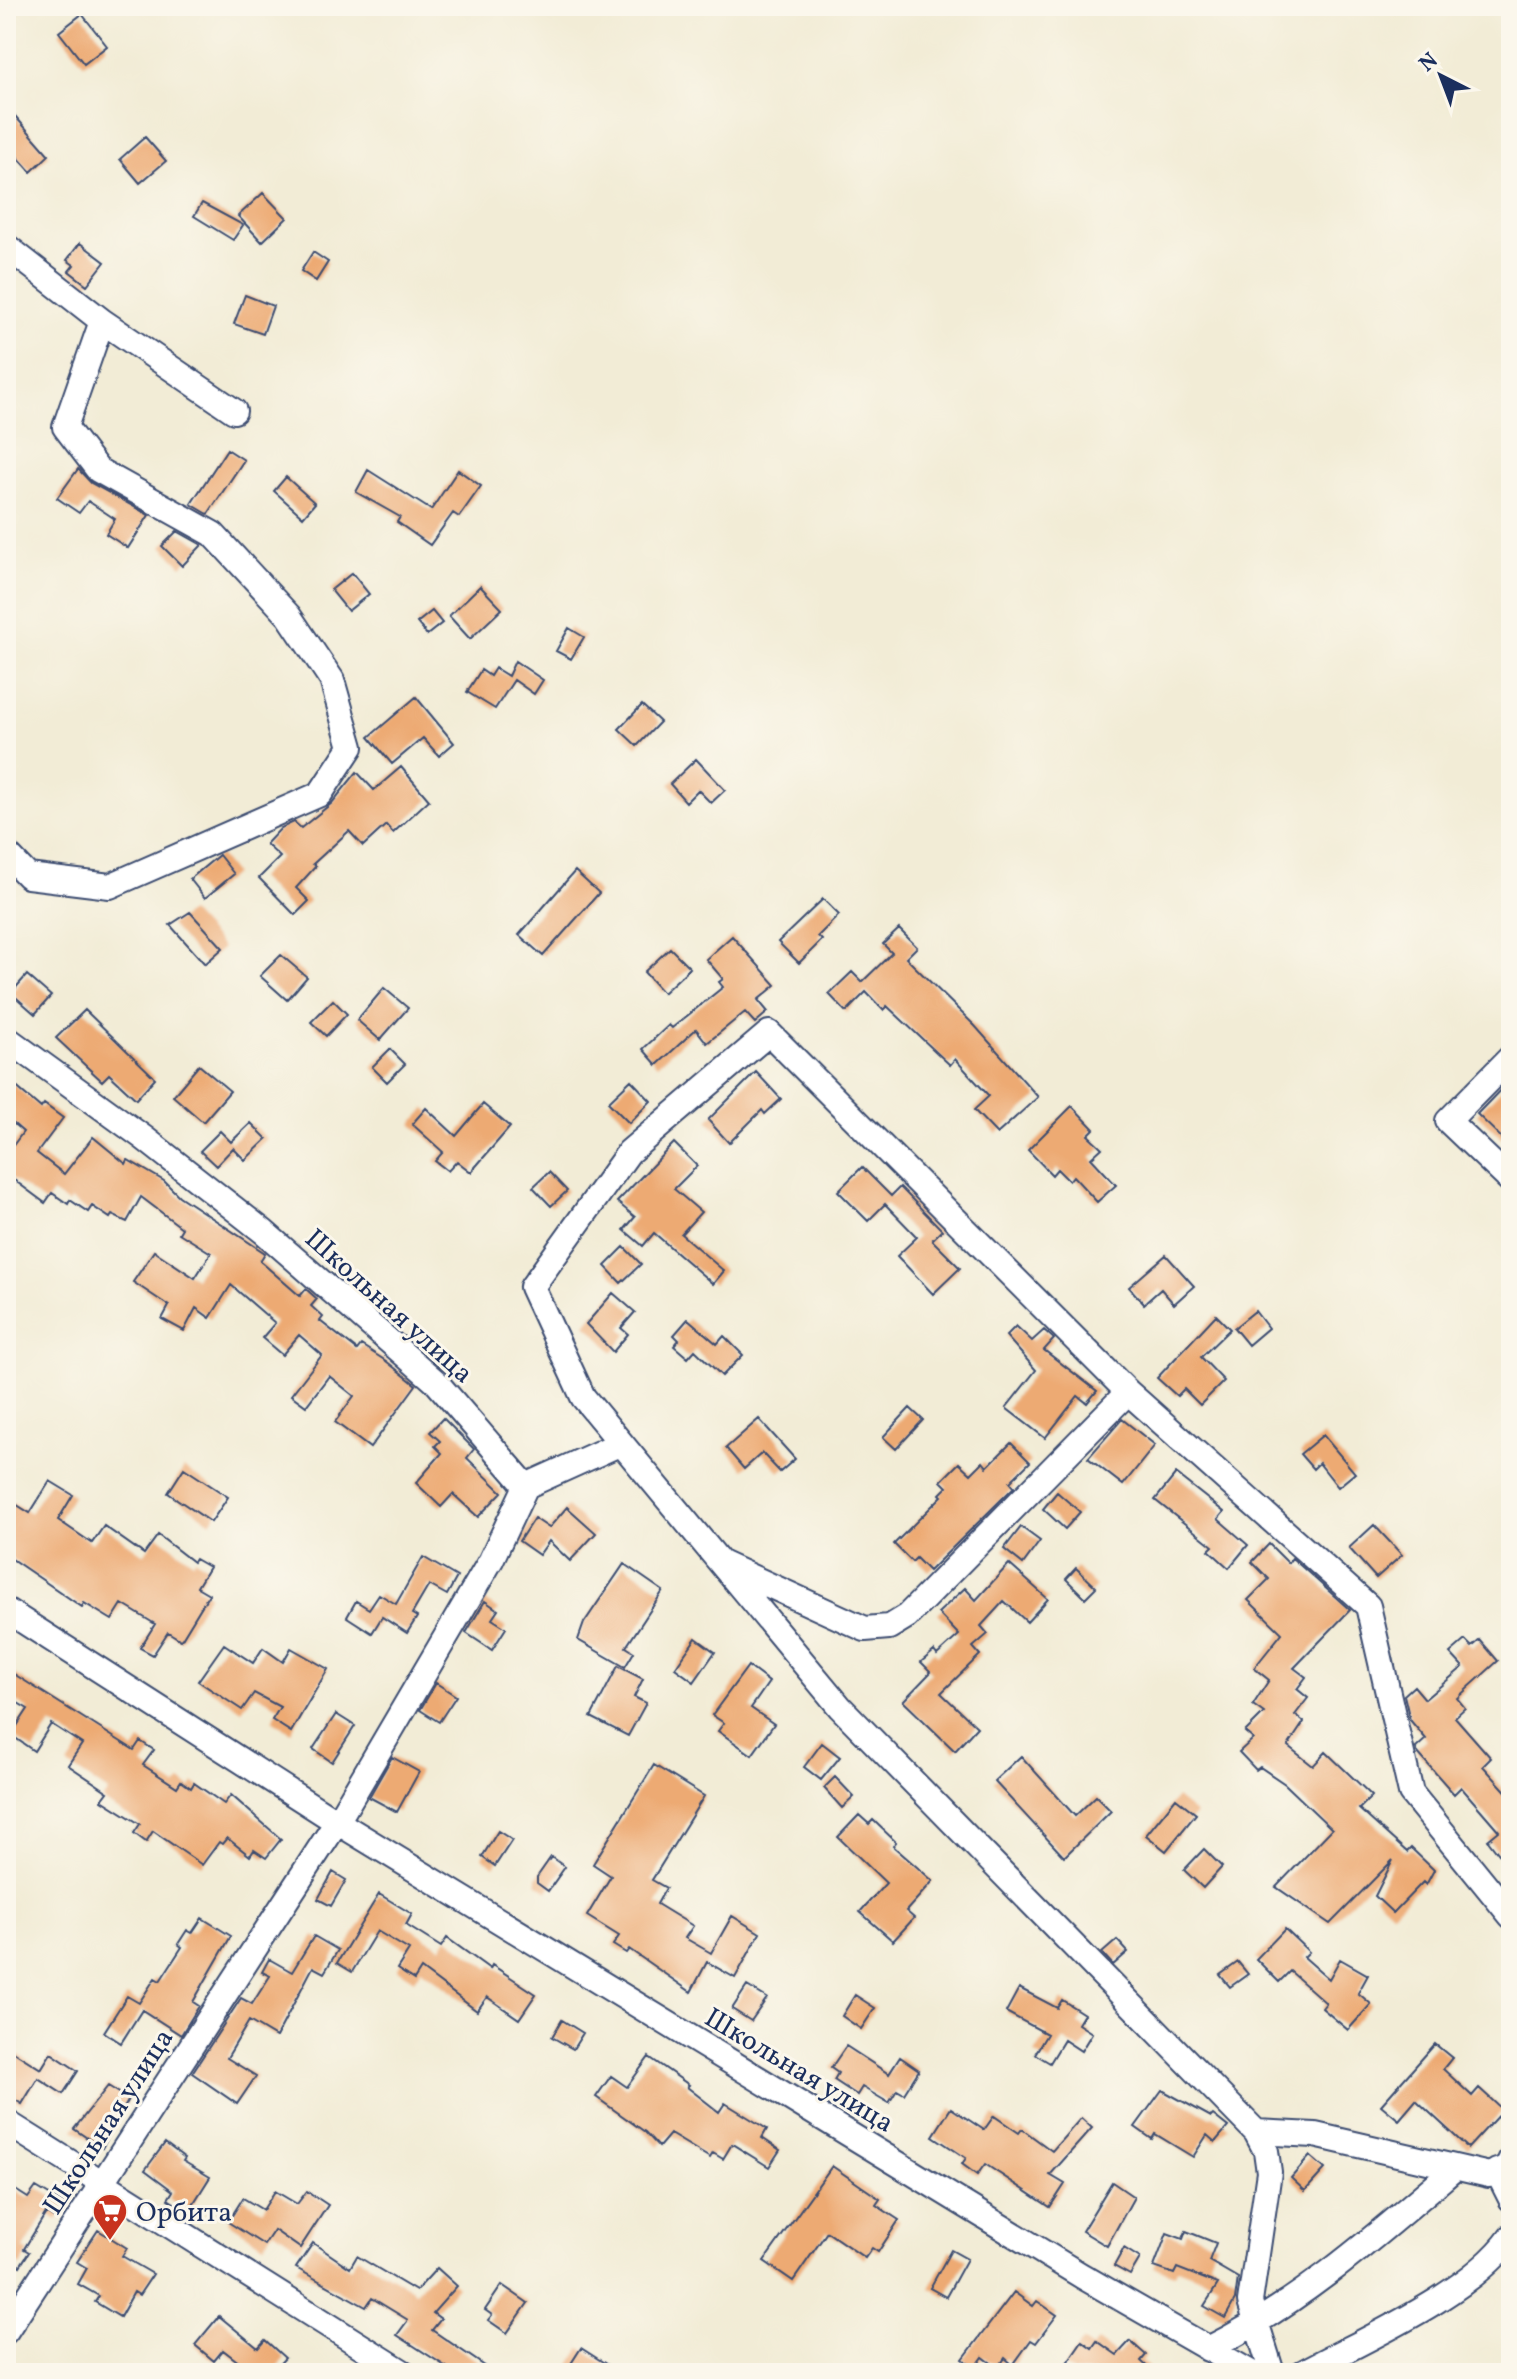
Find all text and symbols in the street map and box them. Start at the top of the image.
north arrow [1401,36,1481,116]
text: N [1413,46,1446,80]
street label: Школьная улица [295,1220,481,1393]
street label: Школьная улица [697,1999,901,2143]
street label: Школьная улица [34,2022,184,2223]
supermarket icon: Орбита [91,2192,129,2242]
place label: Орбита [136,2194,232,2233]

